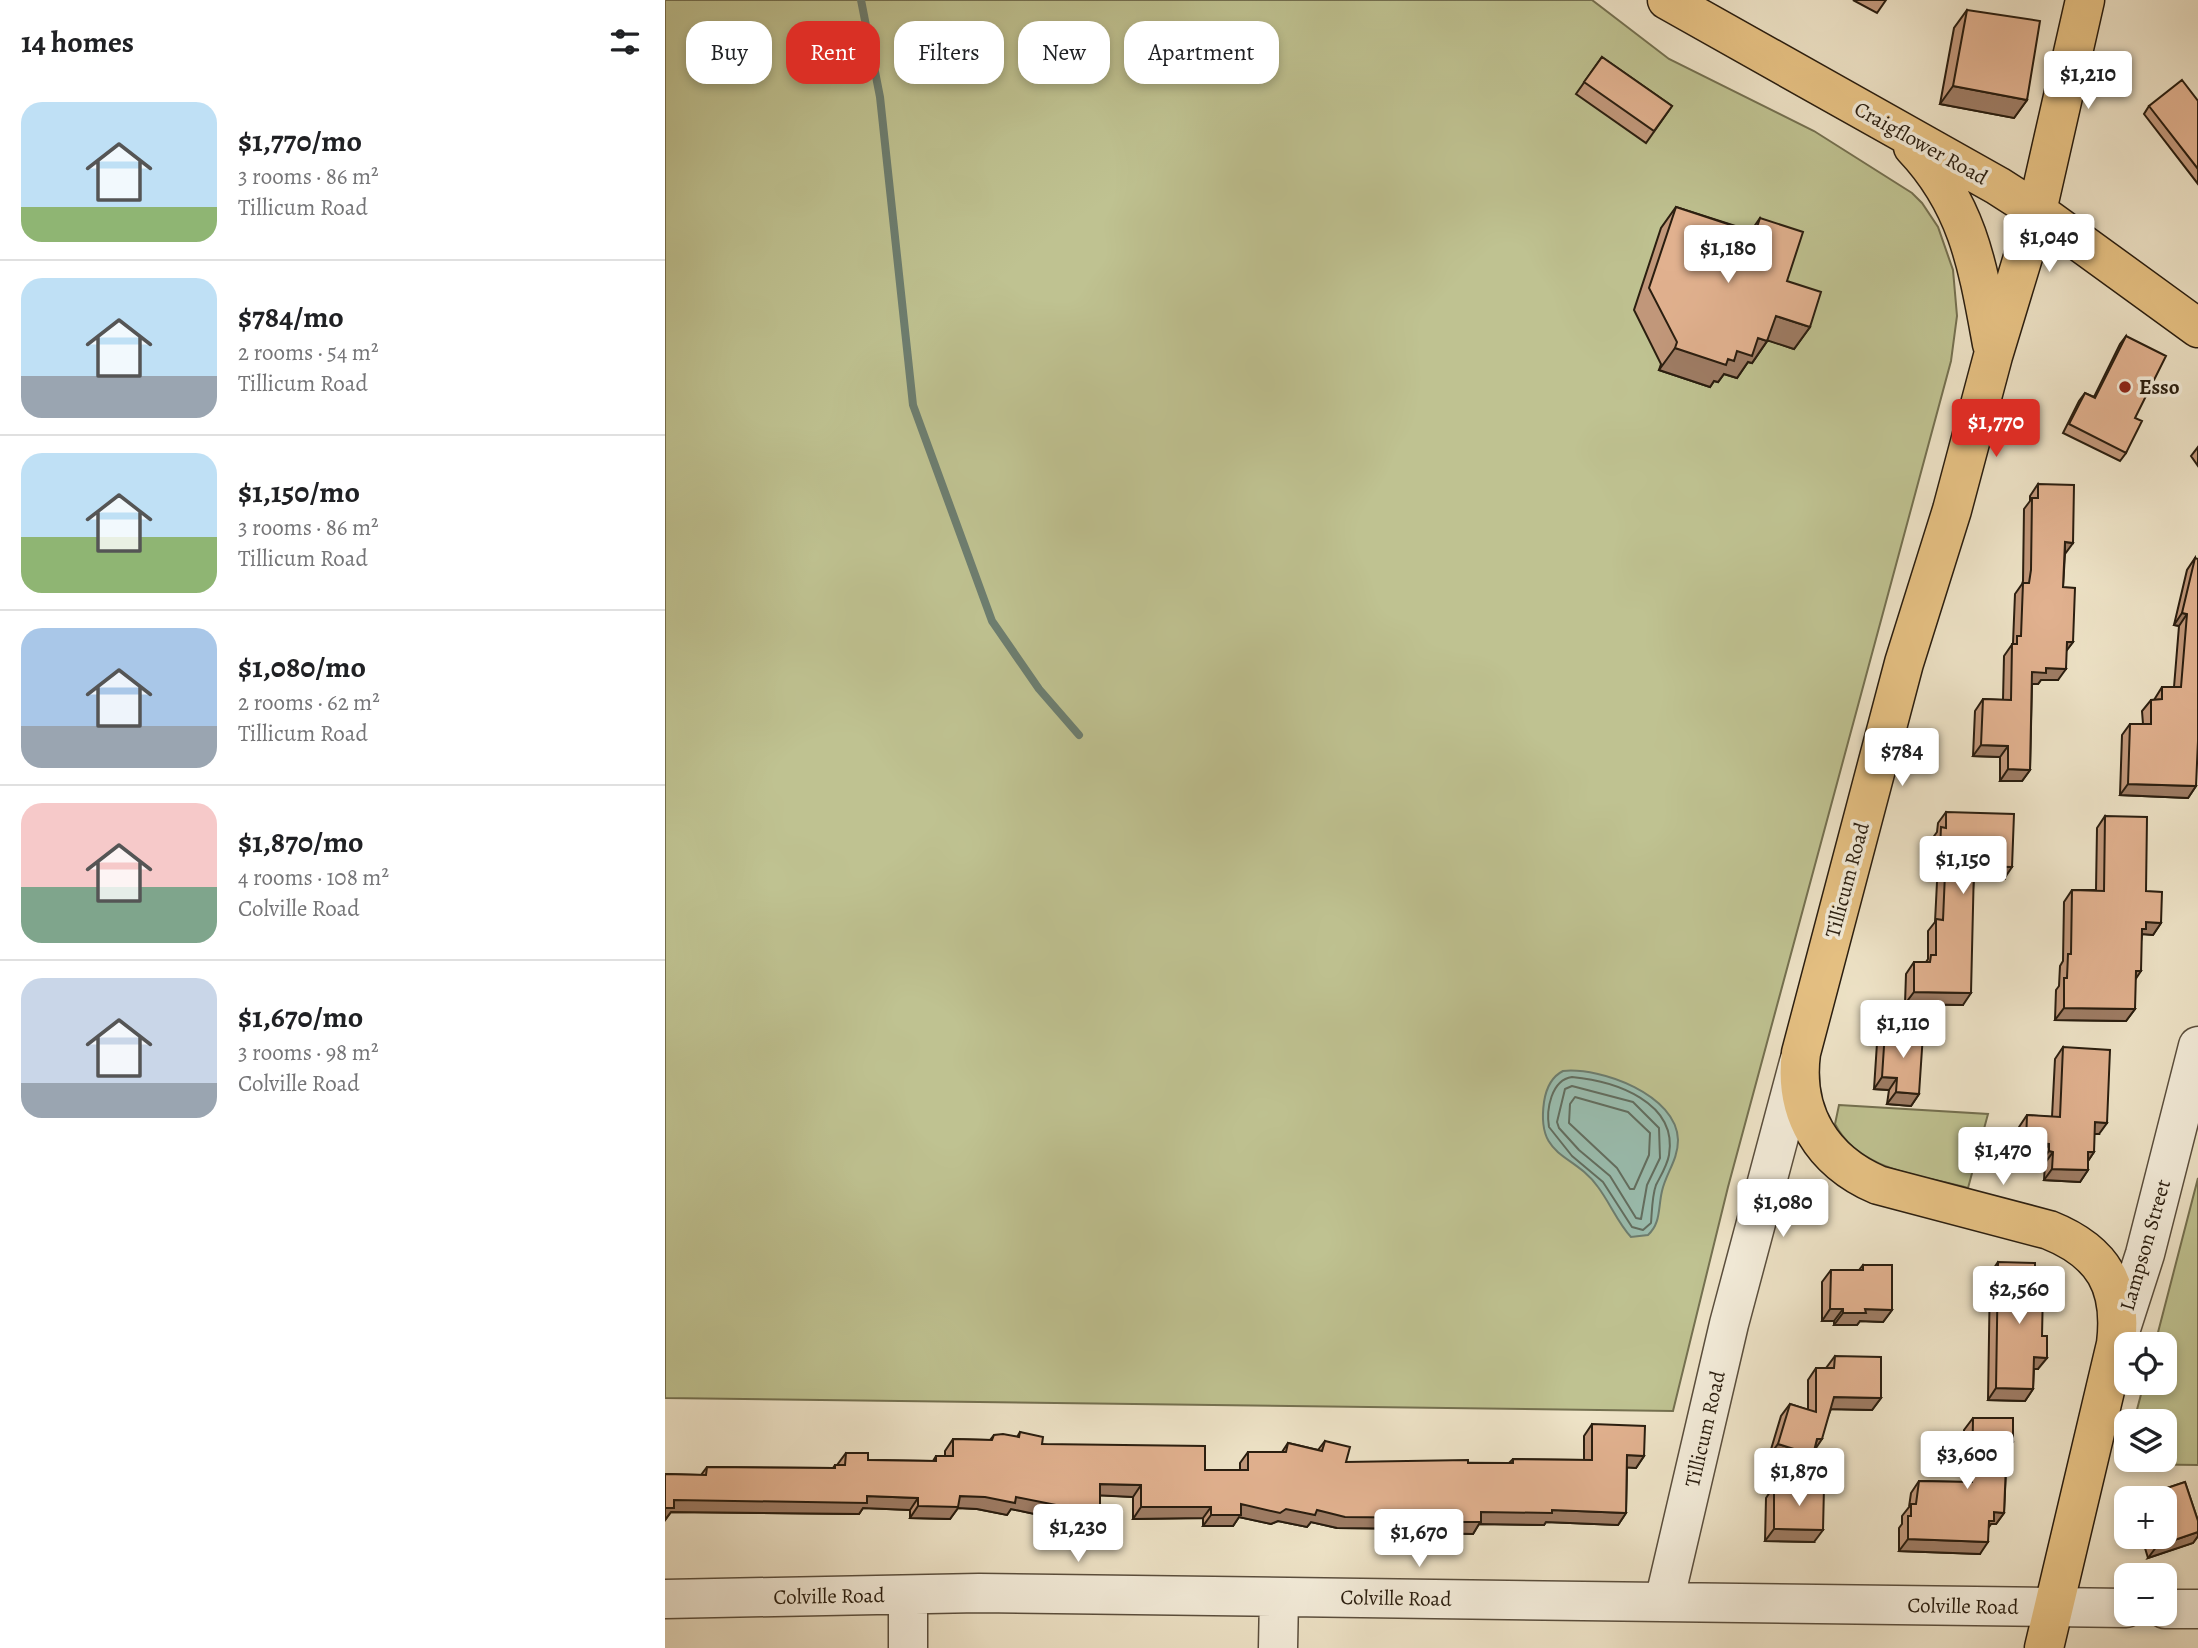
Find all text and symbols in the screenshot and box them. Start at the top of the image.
chip: Buy [686,21,772,84]
chip: Rent [786,21,880,84]
chip: Filters [894,21,1004,84]
chip: New [1018,21,1110,84]
chip: Apartment [1124,21,1279,84]
text: 14 homes [21,22,134,62]
icon: filters [606,23,644,61]
pin: $1,210 [2031,52,2145,111]
text: $1,210 [2060,58,2116,89]
street label: Craigflower Road [1849,95,1993,192]
text: $1,770/mo [238,121,362,161]
icon: home [77,130,161,214]
text: 3 rooms · 86 m² [238,161,379,192]
text: Tillicum Road [238,192,368,223]
pin: $1,040 [1992,215,2106,274]
text: $1,040 [2019,221,2079,252]
pin: $1,180 [1671,226,1785,285]
text: $1,180 [1700,232,1756,263]
text: $784/mo [238,297,344,337]
icon: home [77,306,161,390]
text: 2 rooms · 54 m² [238,337,379,368]
text: Tillicum Road [238,368,368,399]
place label: Esso [2139,373,2180,401]
marker: Esso [2117,379,2133,395]
pin: $1,770 [1939,400,2053,459]
text: $1,770 [1968,406,2024,437]
text: $1,150/mo [238,472,360,512]
icon: home [77,481,161,565]
text: 3 rooms · 86 m² [238,512,379,543]
text: Tillicum Road [238,543,368,574]
text: $1,080/mo [238,647,366,687]
icon: home [77,656,161,740]
text: 2 rooms · 62 m² [238,687,380,718]
text: Tillicum Road [238,718,368,749]
pin: $784 [1861,728,1943,788]
text: $784 [1881,735,1923,766]
street label: Tillicum Road [1818,818,1876,941]
text: $1,870/mo [238,822,364,862]
icon: home [77,831,161,915]
pin: $1,150 [1906,836,2020,896]
text: $1,150 [1936,843,1990,874]
text: 4 rooms · 108 m² [238,862,389,893]
text: Colville Road [238,893,360,924]
text: $1,670/mo [238,997,363,1037]
pin: $1,110 [1846,1000,1960,1060]
icon: home [77,1006,161,1090]
text: $1,110 [1876,1007,1930,1038]
text: 3 rooms · 98 m² [238,1037,379,1068]
text: Colville Road [238,1068,360,1099]
pin: $1,470 [1946,1128,2060,1187]
text: $1,470 [1974,1134,2032,1165]
street label: Lampson Street [2113,1176,2177,1314]
pin: $1,080 [1726,1180,1840,1239]
text: $1,080 [1753,1186,1813,1217]
pin: $2,560 [1962,1266,2076,1326]
text: $2,560 [1989,1273,2049,1304]
map controls [2114,1332,2177,1626]
button: locate [2114,1332,2177,1395]
street label: Tillicum Road [1678,1367,1732,1490]
button: layers [2114,1409,2177,1472]
pin: $3,600 [1910,1432,2024,1491]
text: $3,600 [1937,1438,1997,1469]
pin: $1,870 [1742,1448,1856,1508]
text: $1,870 [1770,1455,1828,1486]
button: + [2114,1486,2177,1549]
pin: $1,230 [1021,1504,1135,1564]
pin: $1,670 [1362,1510,1476,1569]
text: $1,230 [1049,1511,1107,1542]
text: $1,670 [1390,1516,1448,1547]
button: − [2114,1563,2177,1626]
street label: Colville Road [773,1581,886,1611]
street label: Colville Road [1340,1583,1453,1613]
street label: Colville Road [1907,1591,2020,1621]

